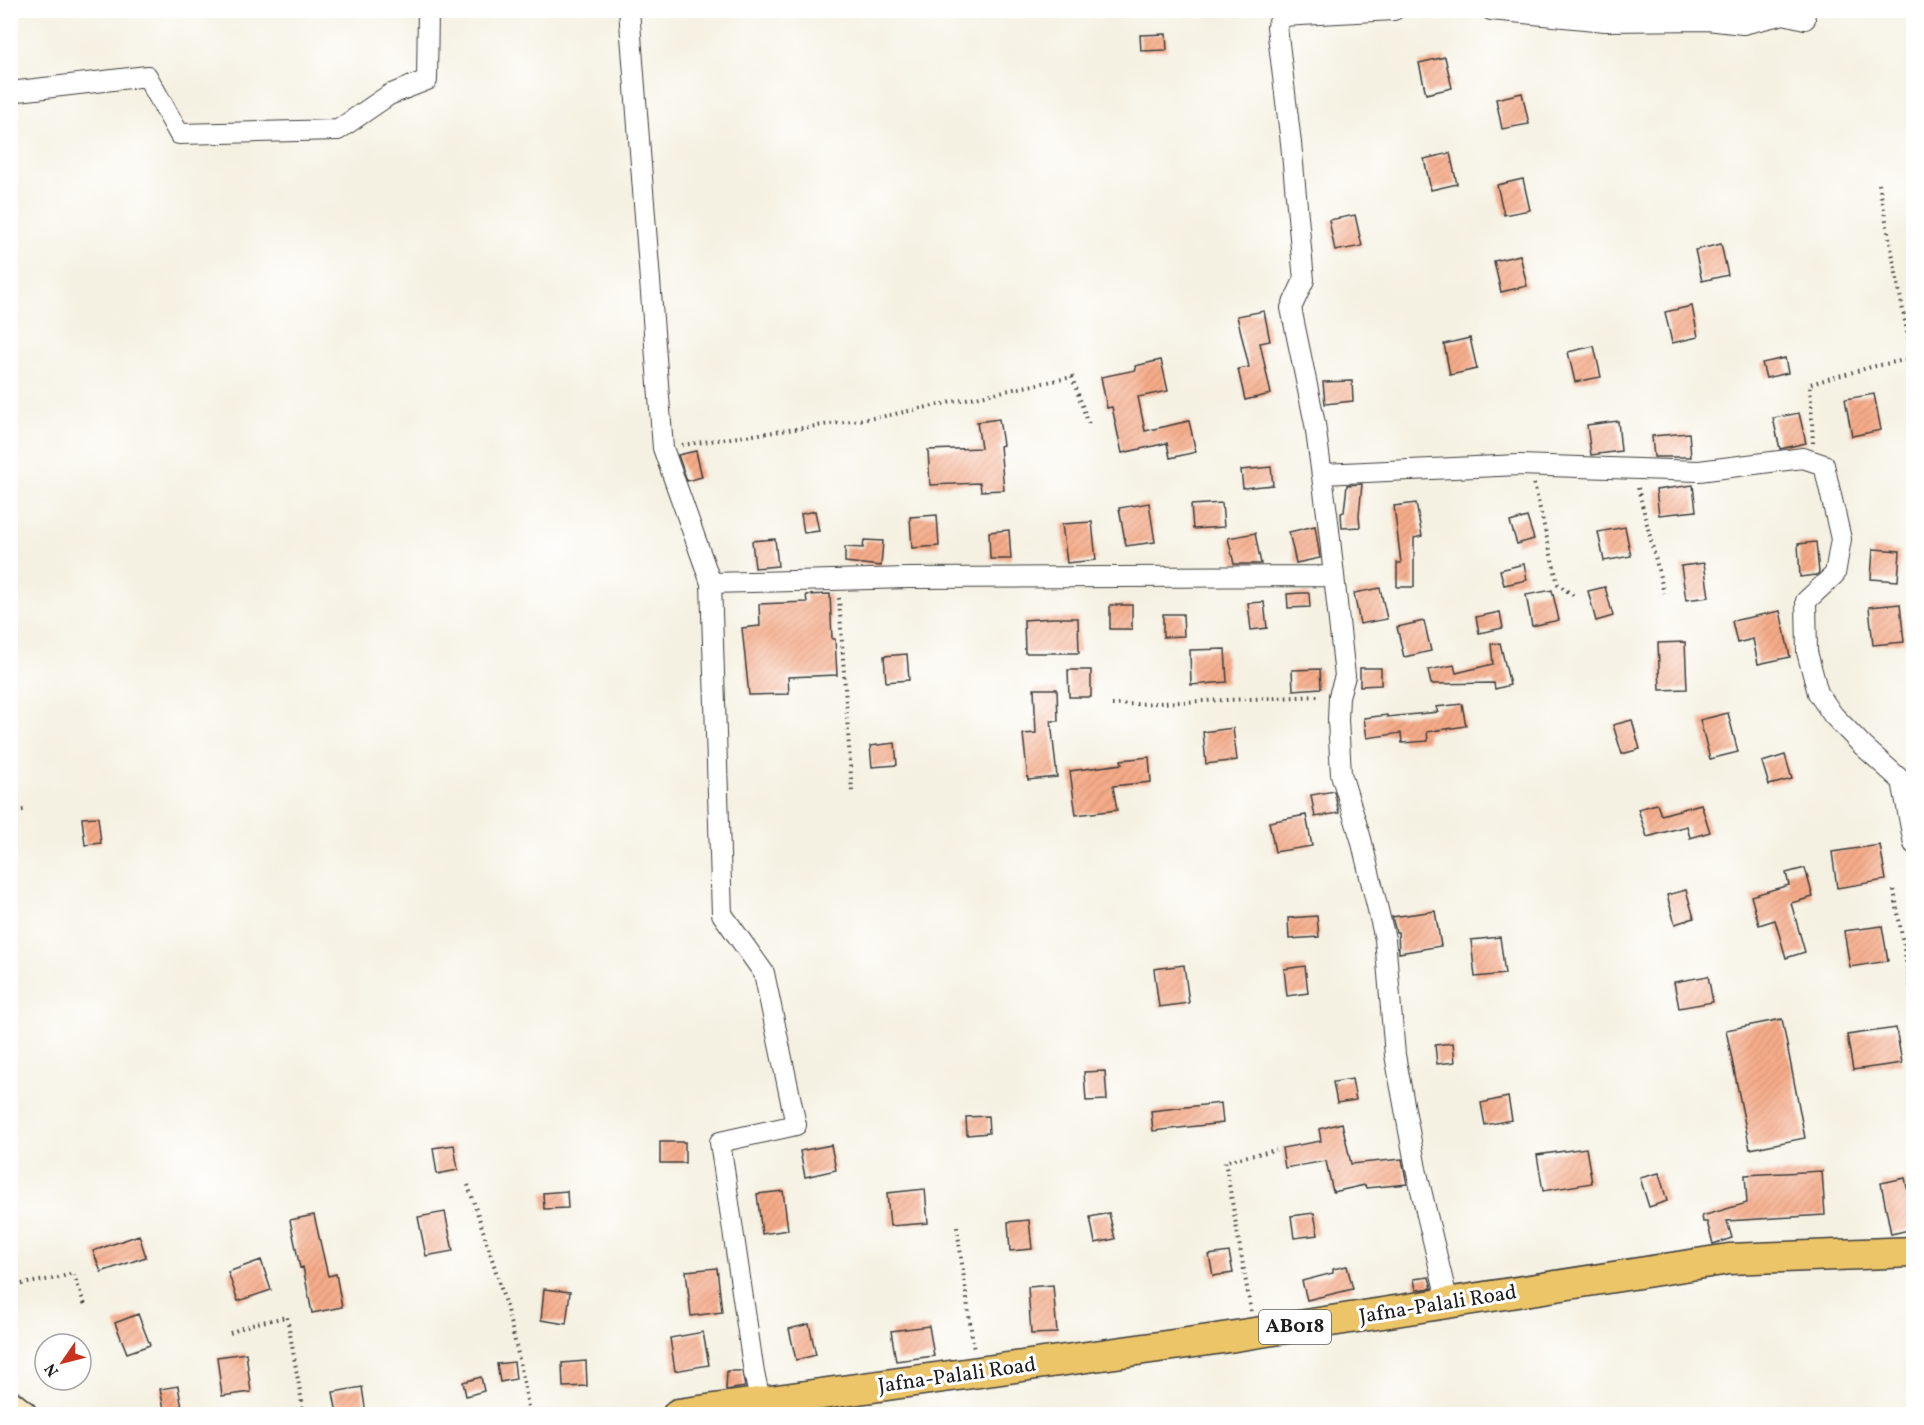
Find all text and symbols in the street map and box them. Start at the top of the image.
street label: Jafna-Palali Road [1357,1278,1519,1332]
road number: AB018 [1259,1310,1331,1344]
north arrow [33,1332,93,1392]
street label: Jafna-Palali Road [876,1351,1038,1401]
text: N [40,1358,65,1381]

